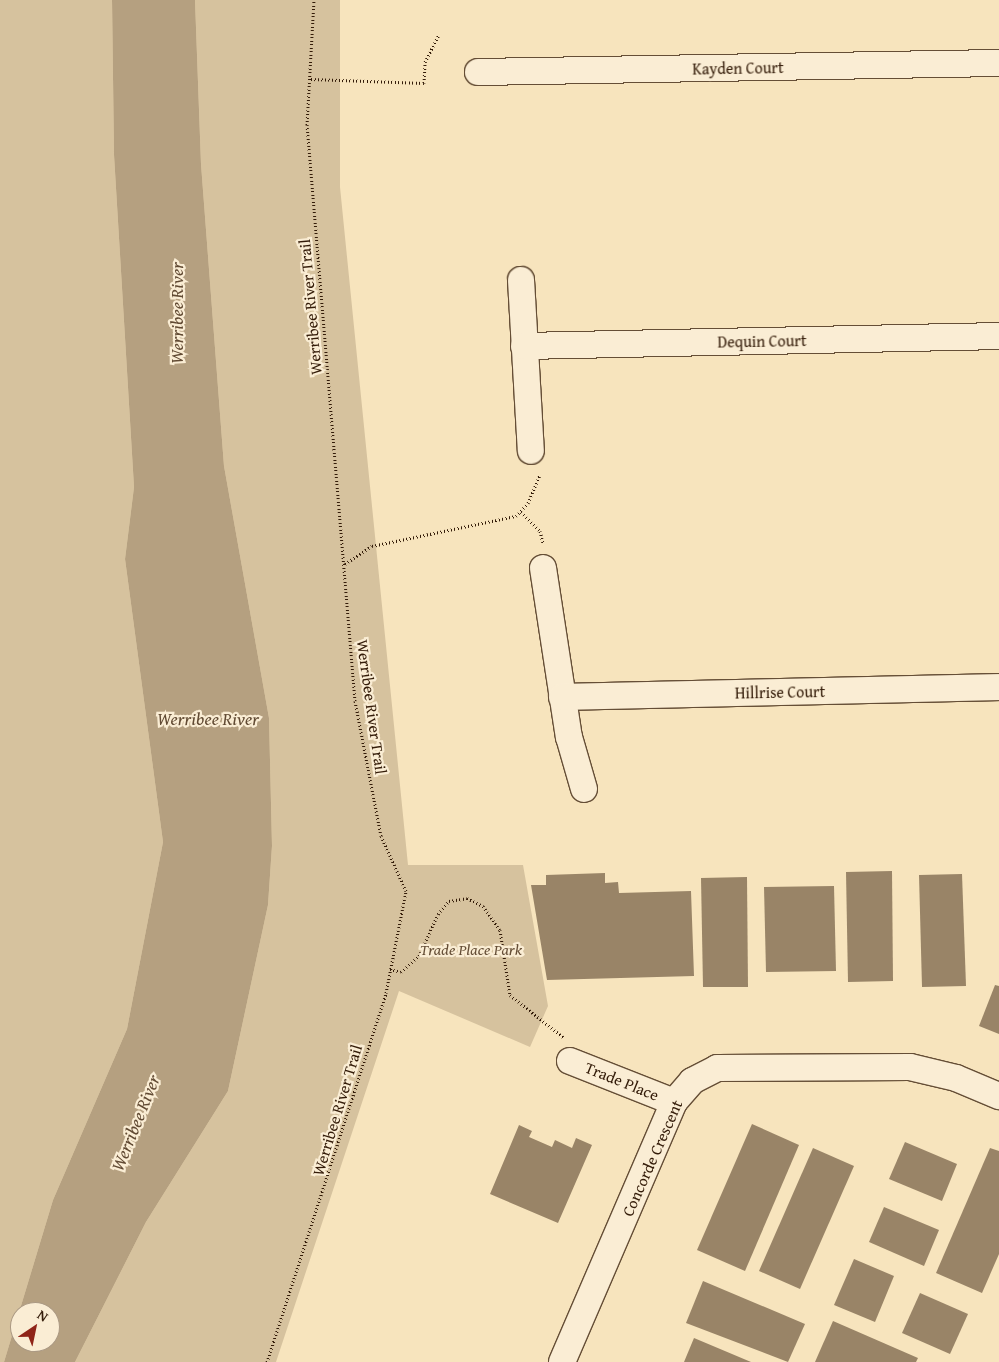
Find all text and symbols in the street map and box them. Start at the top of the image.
street label: Kayden Court [692,58,784,78]
street label: Werribee River Trail [295,238,325,376]
water label: Werribee River [166,262,188,364]
street label: Dequin Court [717,331,807,351]
street label: Werribee River Trail [353,638,391,776]
street label: Hillrise Court [735,682,825,702]
water label: Werribee River [157,708,259,730]
park label: Trade Place Park [420,939,522,959]
street label: Werribee River Trail [308,1042,366,1178]
street label: Trade Place [582,1058,662,1104]
water label: Werribee River [107,1072,165,1174]
street label: Concorde Crescent [618,1097,686,1219]
north arrow [10,1302,60,1352]
text: N [33,1304,52,1326]

